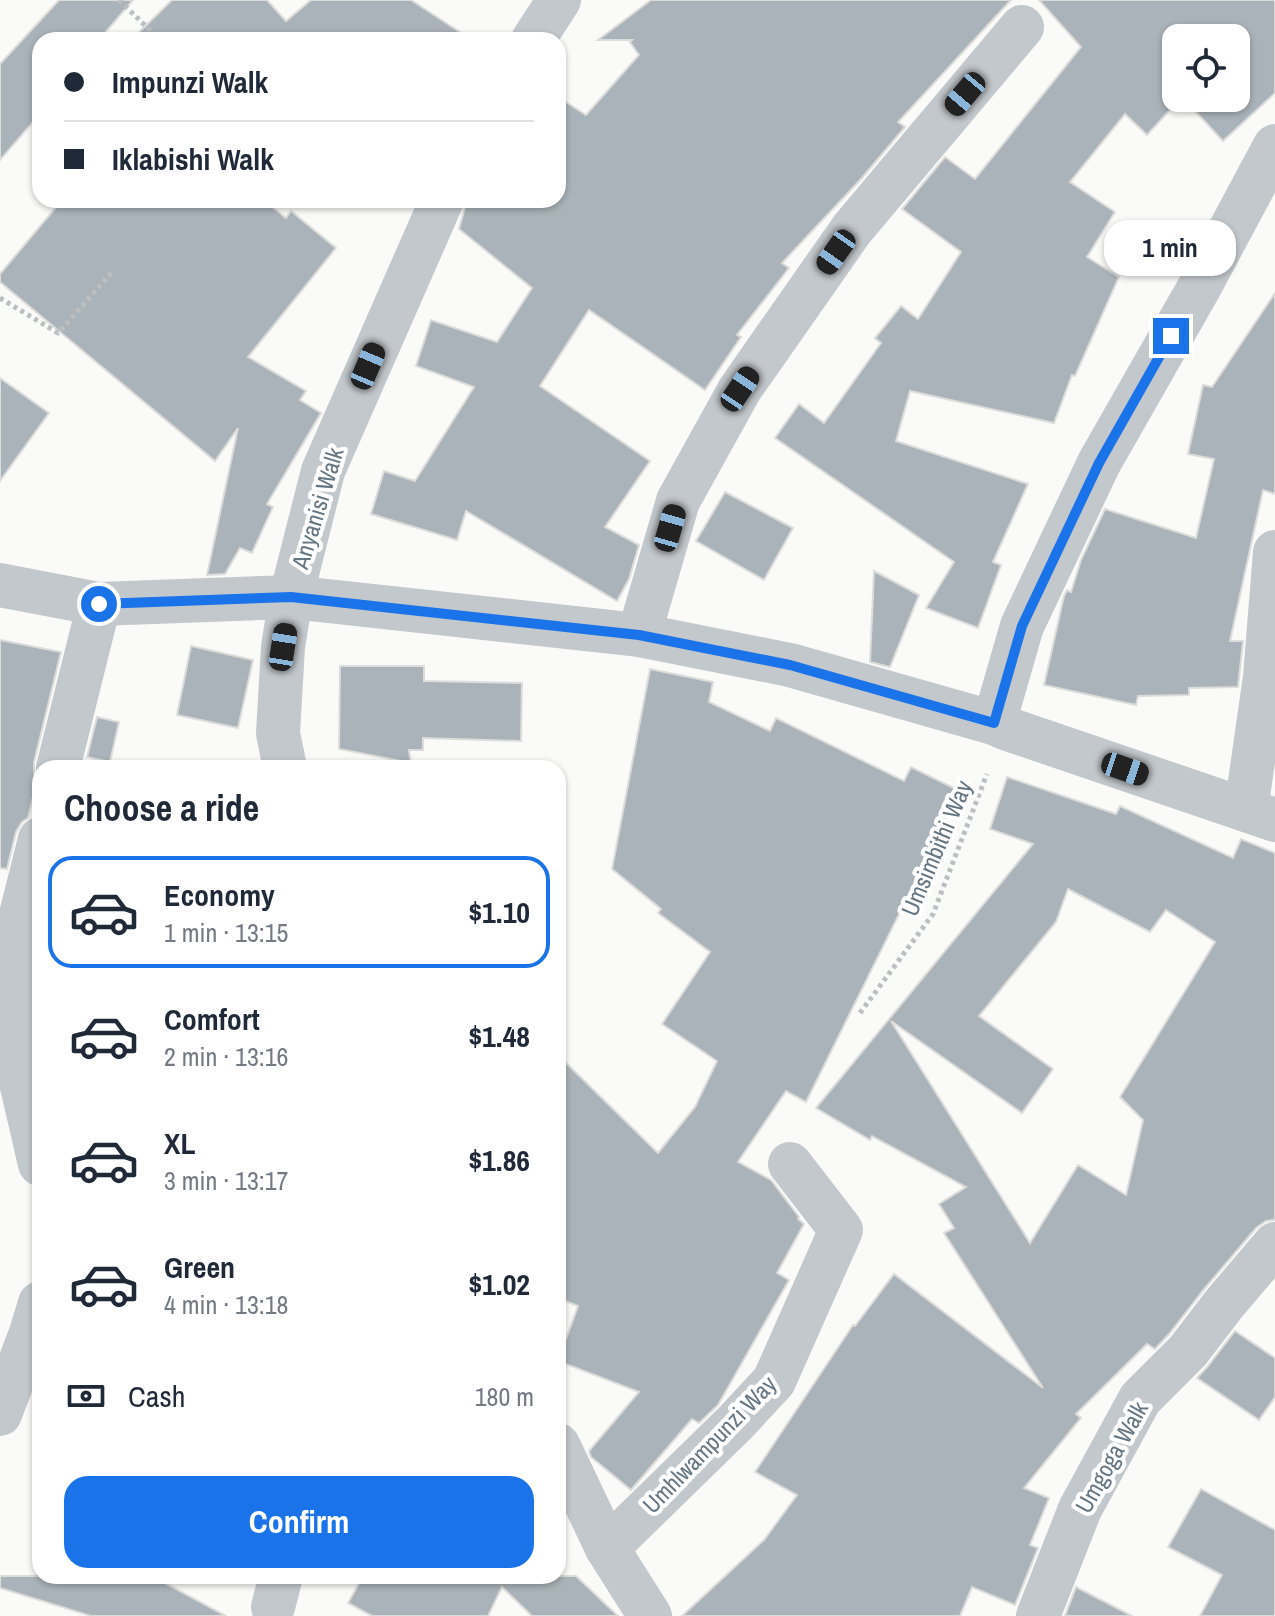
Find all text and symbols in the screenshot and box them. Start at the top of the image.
map controls [1162,24,1250,112]
button: locate [1162,24,1250,112]
text: Impunzi Walk [112,62,268,102]
car [940,68,990,120]
text: Iklabishi Walk [112,139,274,179]
callout: 1 min [1105,220,1237,276]
car [812,225,860,279]
text: 1 min [1142,230,1198,265]
route end [1153,318,1189,354]
car [348,339,388,393]
car [717,362,763,416]
street label: Anyanisi Walk [283,443,351,573]
car [652,502,688,554]
route start [81,586,117,622]
car [267,621,299,673]
car [1098,750,1152,788]
street label: Umsimbithi Way [893,775,979,921]
text: Choose a ride [64,784,259,832]
text: Economy [164,875,275,915]
icon: car [68,876,140,948]
text: $1.10 [468,892,530,932]
text: 1 min · 13:15 [164,915,288,950]
text: Comfort [164,999,260,1039]
icon: car [68,1000,140,1072]
text: $1.48 [468,1016,530,1056]
text: 2 min · 13:16 [164,1039,288,1074]
text: XL [164,1123,195,1163]
icon: car [68,1124,140,1196]
text: $1.86 [468,1140,530,1180]
text: 3 min · 13:17 [164,1163,288,1198]
text: Green [164,1247,235,1287]
icon: car [68,1248,140,1320]
text: $1.02 [468,1264,530,1304]
text: 4 min · 13:18 [164,1287,288,1322]
street label: Umhlwampunzi Way [635,1368,783,1520]
icon: cash [64,1374,108,1418]
text: Cash [128,1376,185,1416]
text: 180 m [475,1379,534,1414]
street label: Umgoga Walk [1067,1395,1155,1518]
button: Confirm [64,1476,534,1568]

